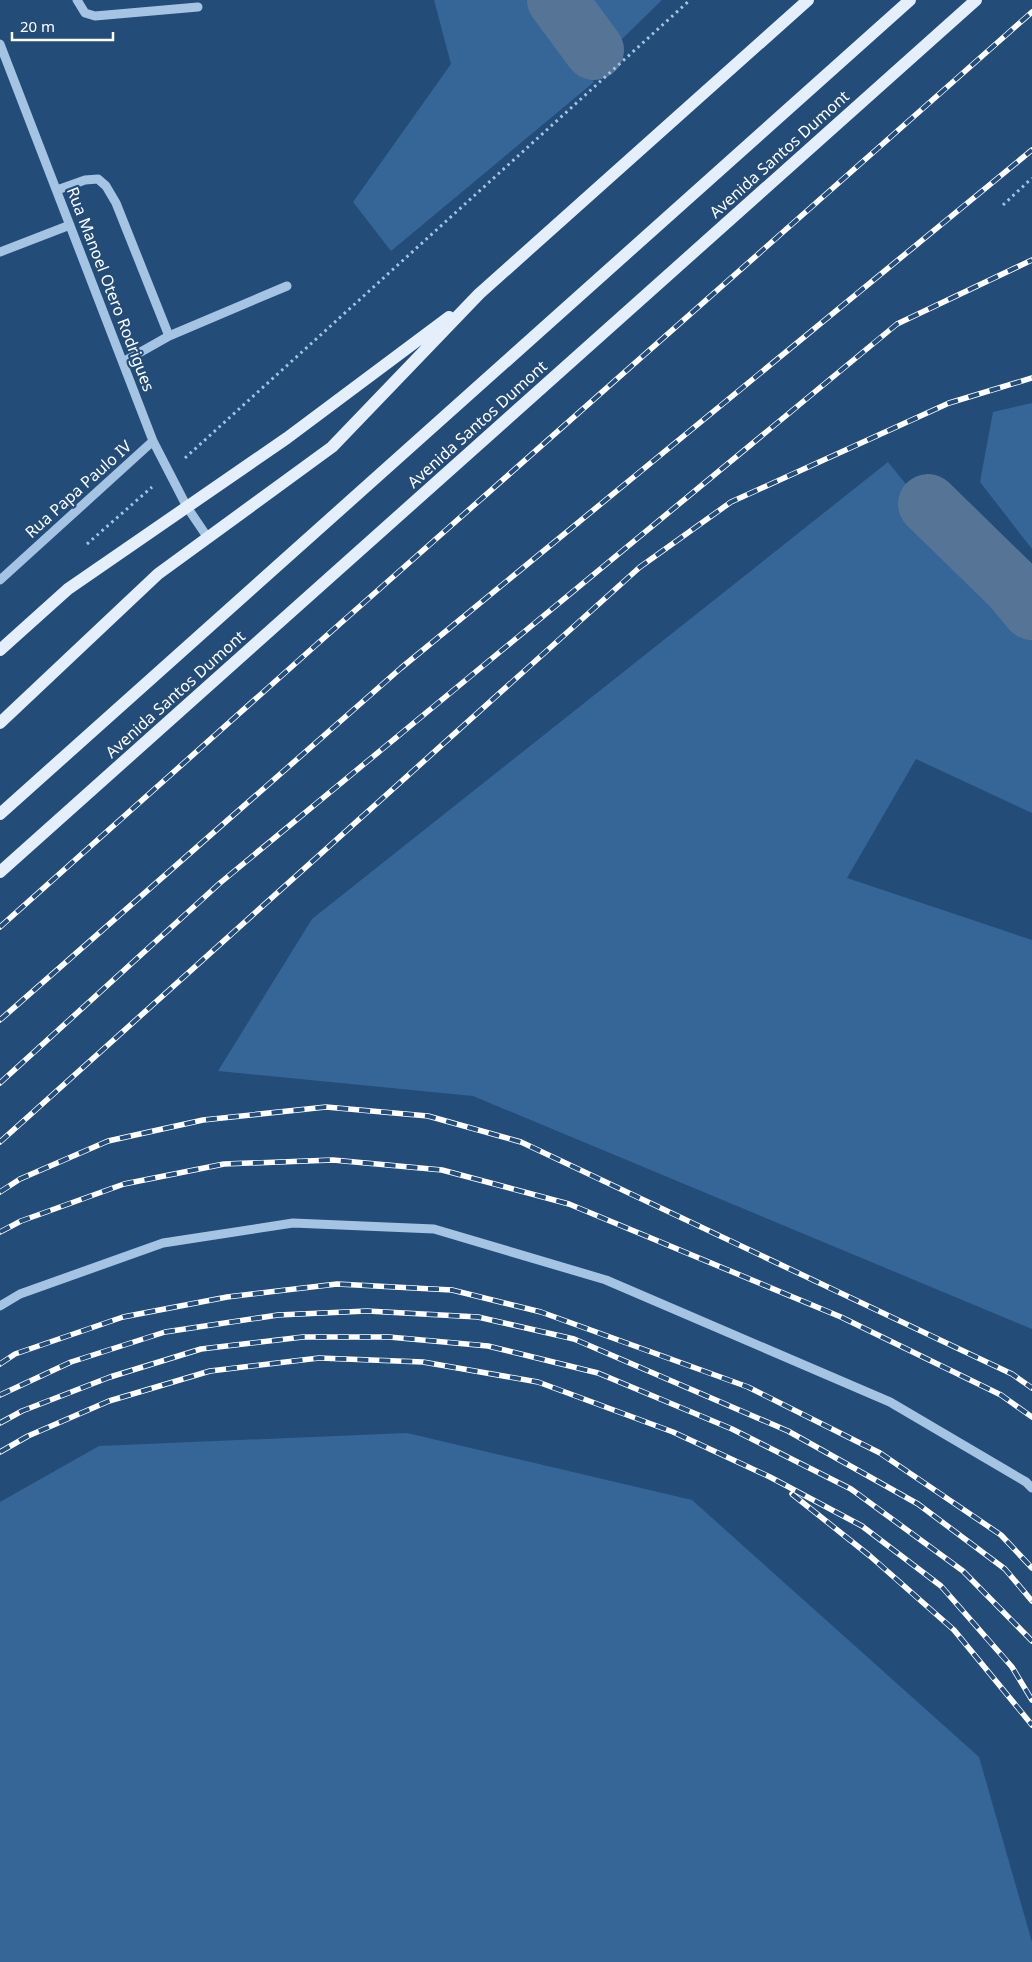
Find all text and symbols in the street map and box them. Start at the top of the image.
scale bar [12,10,114,42]
text: 20 m [20,16,55,36]
street label: Avenida Santos Dumont [704,85,854,223]
street label: Rua Manoel Otero Rodrigues [62,184,160,394]
street label: Avenida Santos Dumont [402,355,552,493]
street label: Rua Papa Paulo IV [20,435,136,543]
street label: Avenida Santos Dumont [100,625,250,763]

